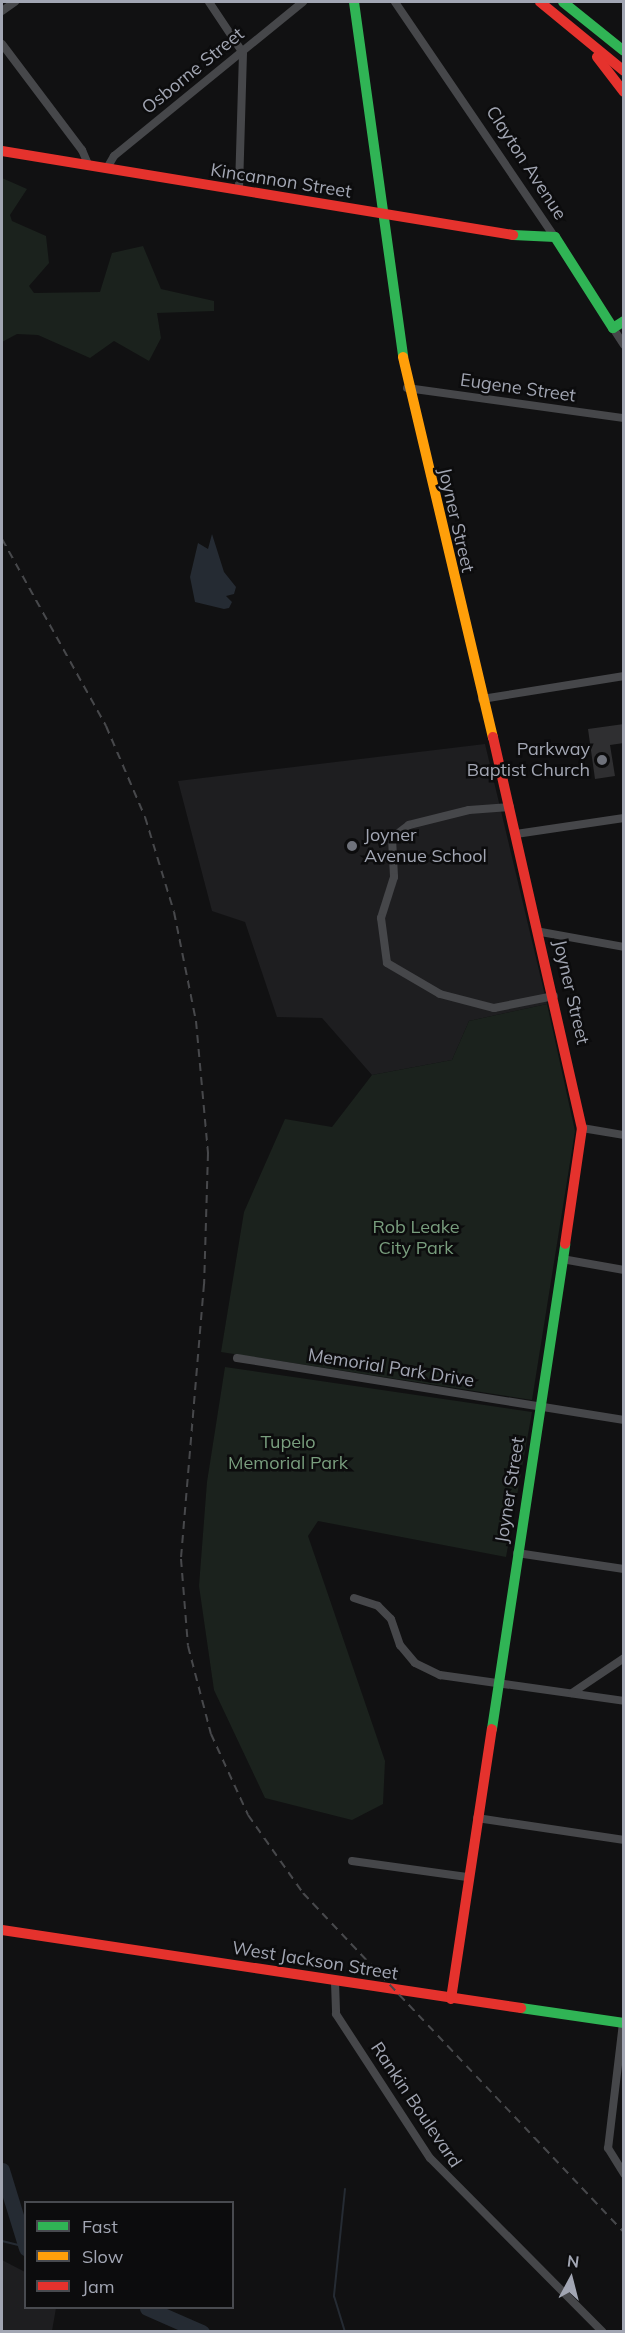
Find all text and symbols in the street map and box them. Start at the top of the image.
street label: Osborne Street [138,23,248,119]
street label: Clayton Avenue [481,102,571,224]
street label: Kincannon Street [209,159,353,203]
street label: Eugene Street [459,369,577,407]
street label: Joyner Street [433,465,479,575]
place label: Parkway Baptist Church [467,739,590,782]
marker: Parkway Baptist Church [595,753,609,767]
place label: Joyner Avenue School [364,825,487,868]
marker: Joyner Avenue School [345,839,359,853]
street label: Joyner Street [548,937,594,1047]
park label: Rob Leake City Park [372,1217,460,1260]
street label: Memorial Park Drive [306,1344,476,1392]
park label: Tupelo Memorial Park [228,1432,348,1474]
street label: Joyner Street [491,1435,529,1545]
street label: West Jackson Street [231,1937,399,1985]
street label: Rankin Boulevard [366,2038,466,2172]
legend [24,2201,234,2309]
text: Fast [82,2215,118,2238]
text: Slow [82,2245,123,2268]
north arrow [541,2249,601,2309]
text: N [566,2250,580,2272]
text: Jam [82,2275,115,2298]

